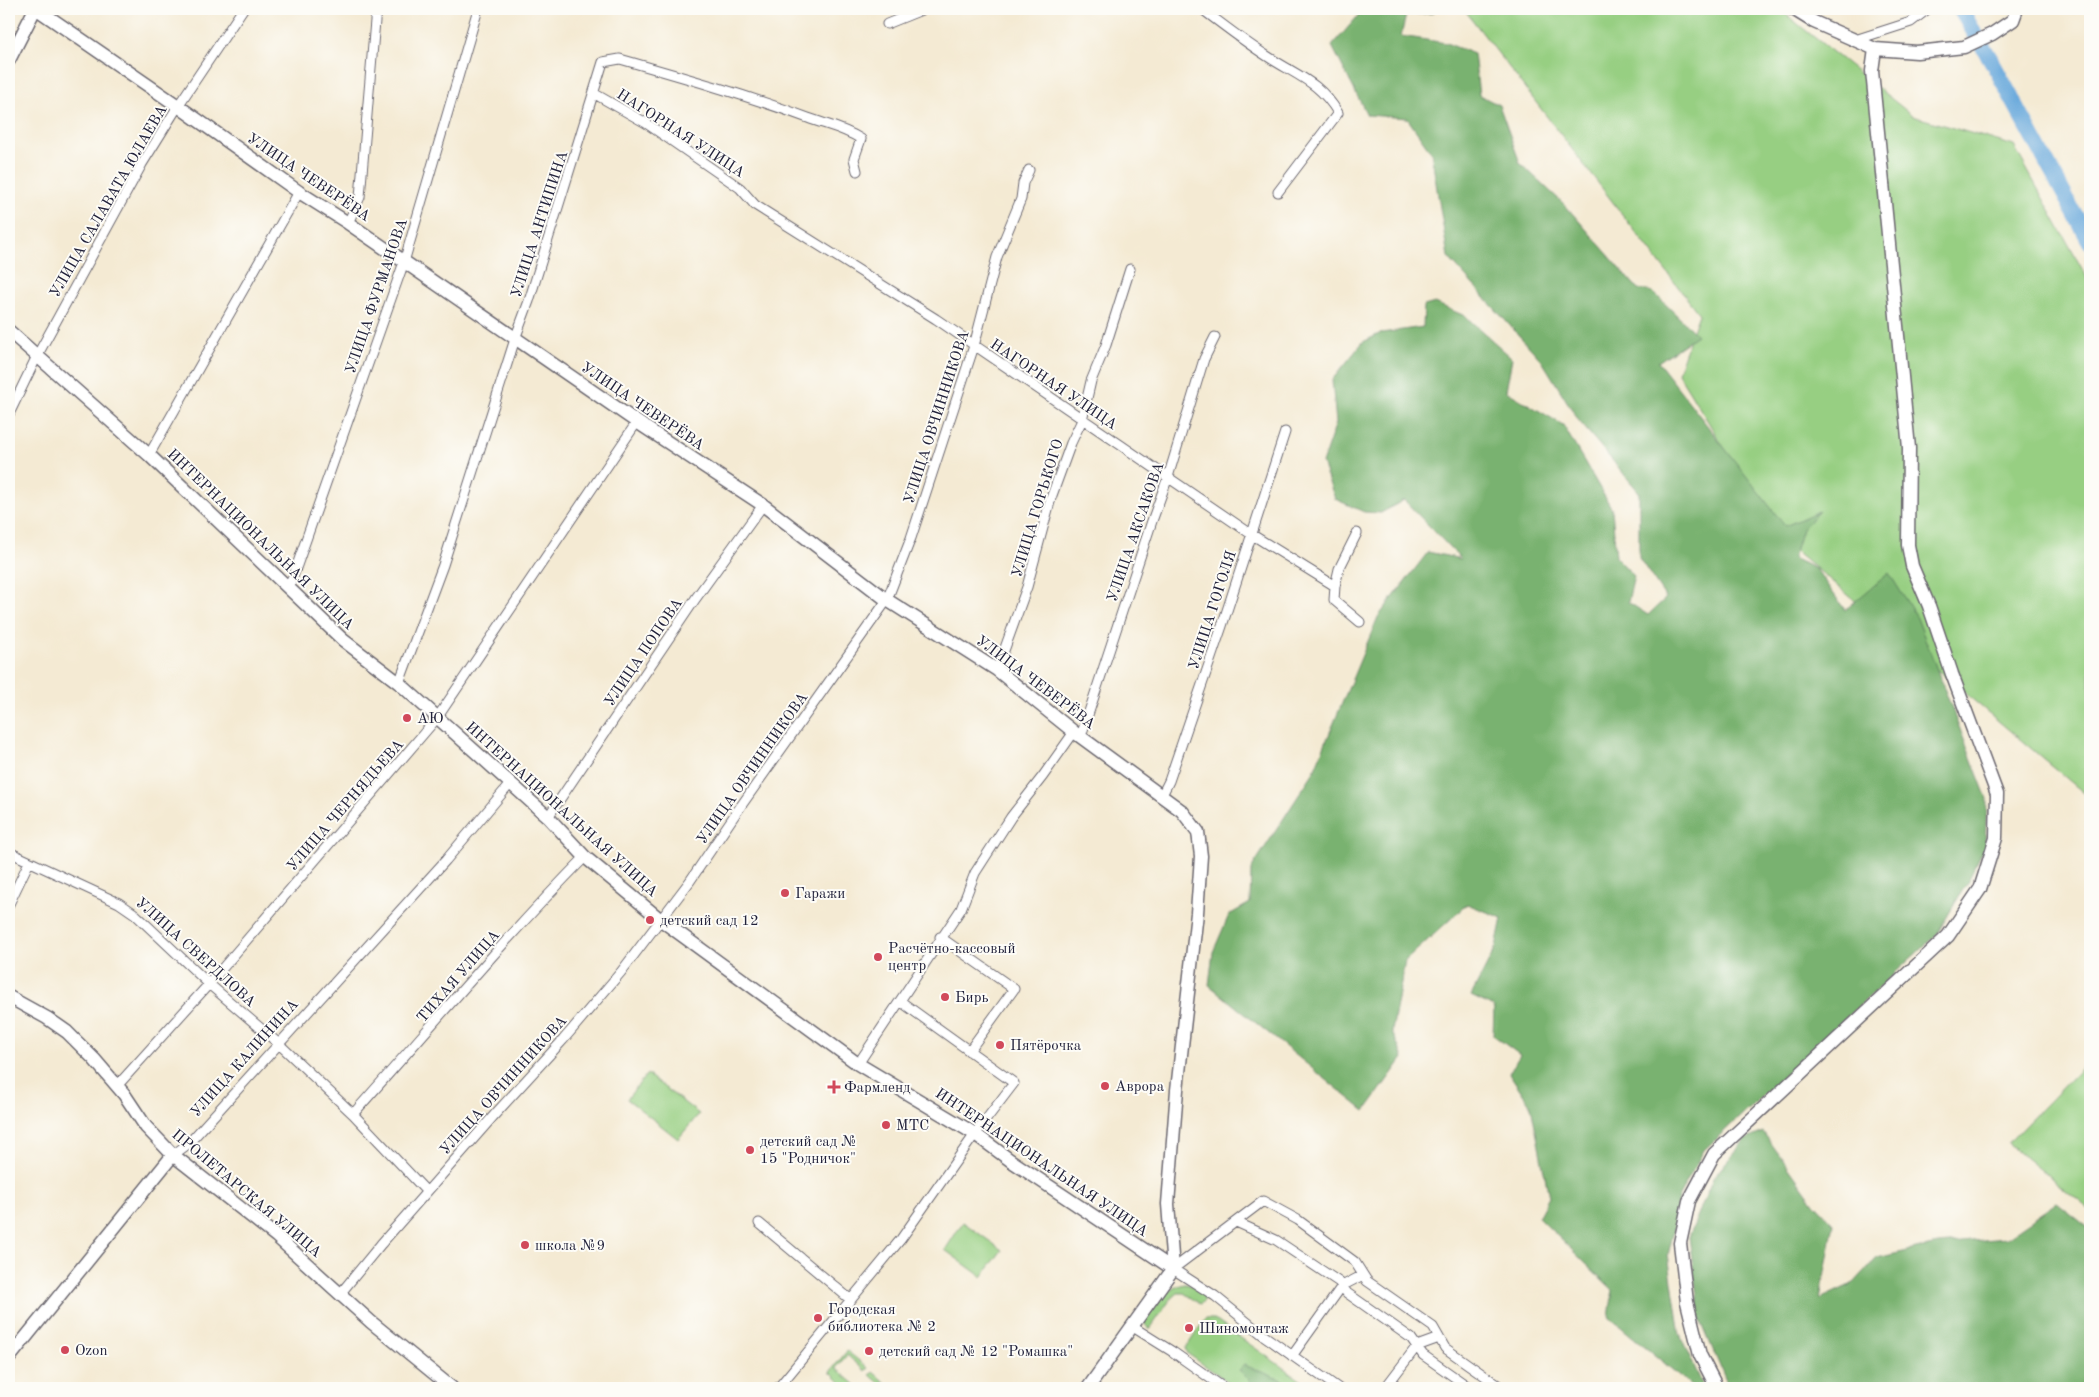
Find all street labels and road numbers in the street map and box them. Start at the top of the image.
street label: НАГОРНАЯ УЛИЦА [613,87,747,182]
street label: УЛИЦА САЛАВАТА ЮЛАЕВА [48,103,171,300]
street label: УЛИЦА ЧЕВЕРЁВА [244,129,375,225]
street label: УЛИЦА АНТИПИНА [510,149,571,300]
street label: УЛИЦА ФУРМАНОВА [344,216,411,376]
street label: УЛИЦА ОВЧИННИКОВА [902,328,973,506]
street label: НАГОРНАЯ УЛИЦА [987,337,1120,434]
street label: УЛИЦА ЧЕВЕРЁВА [578,358,709,454]
street label: УЛИЦА ГОРЬКОГО [1010,437,1067,579]
street label: ИНТЕРНАЦИОНАЛЬНАЯ УЛИЦА [164,447,357,634]
street label: УЛИЦА АКСАКОВА [1105,460,1168,604]
street label: УЛИЦА ГОГОЛЯ [1187,549,1240,672]
street label: УЛИЦА ПОПОВА [603,596,686,710]
street label: УЛИЦА ЧЕВЕРЁВА [973,631,1100,733]
street label: УЛИЦА ОВЧИННИКОВА [695,690,812,848]
street label: ИНТЕРНАЦИОНАЛЬНАЯ УЛИЦА [462,720,660,901]
street label: УЛИЦА ЧЕРНЯДЬЕВА [285,737,408,875]
street label: УЛИЦА СВЕРДЛОВА [132,896,258,1011]
street label: ТИХАЯ УЛИЦА [415,927,504,1026]
street label: УЛИЦА КАЛИНИНА [188,997,302,1121]
street label: УЛИЦА ОВЧИННИКОВА [438,1013,571,1158]
street label: ИНТЕРНАЦИОНАЛЬНАЯ УЛИЦА [932,1086,1151,1240]
street label: ПРОЛЕТАРСКАЯ УЛИЦА [169,1127,324,1261]

